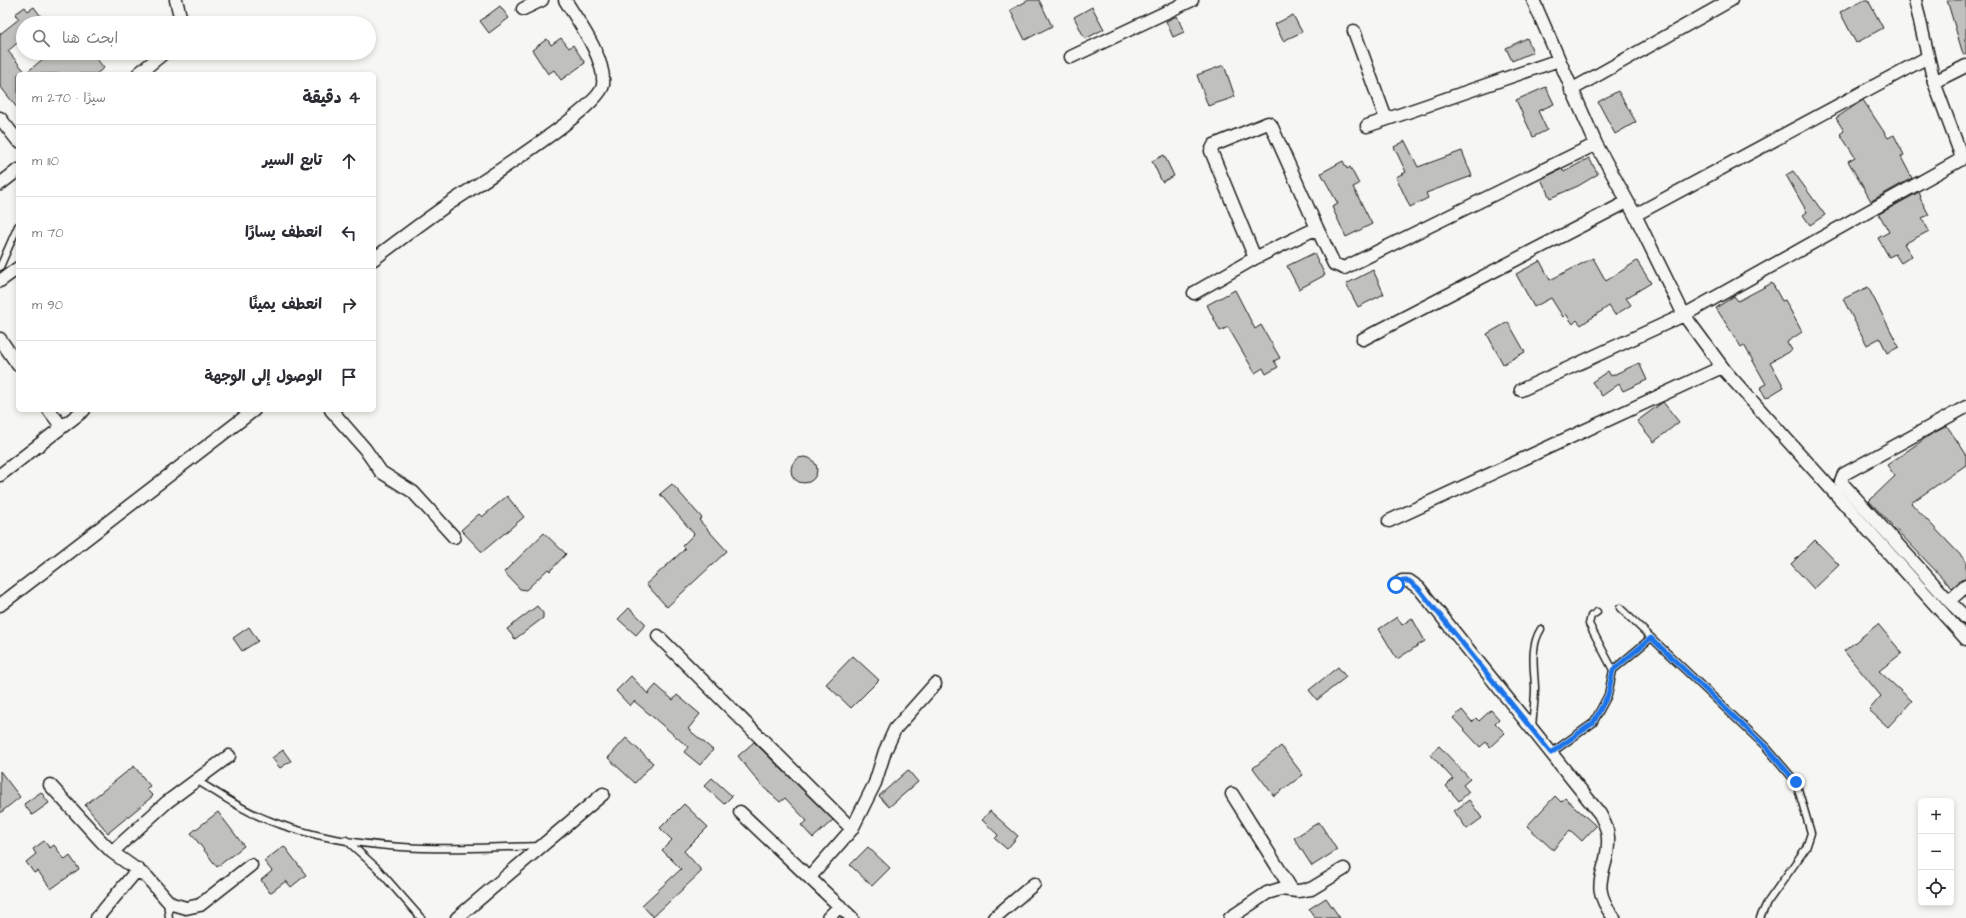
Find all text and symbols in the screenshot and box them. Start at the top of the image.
search box [16,16,376,60]
icon: search [30,27,52,49]
text: ابحث هنا [62,28,118,49]
text: 4 دقيقة [302,86,360,110]
text: سيرًا · 270 m [32,89,106,107]
text: تابع السير [263,150,322,171]
icon: ahead [338,150,360,172]
text: 110 m [32,152,59,170]
text: انعطف يسارًا [245,222,322,243]
icon: left [338,222,360,244]
text: 70 m [32,224,64,242]
text: انعطف يمينًا [249,294,322,315]
icon: right [338,294,360,316]
text: 90 m [32,296,63,314]
text: الوصول إلى الوجهة [205,366,322,387]
icon: arrive [338,366,360,388]
route start [1387,576,1405,594]
route end [1787,773,1805,791]
map controls [1918,798,1954,906]
button: + [1918,798,1954,834]
button: − [1918,834,1954,870]
button: locate [1918,870,1954,906]

